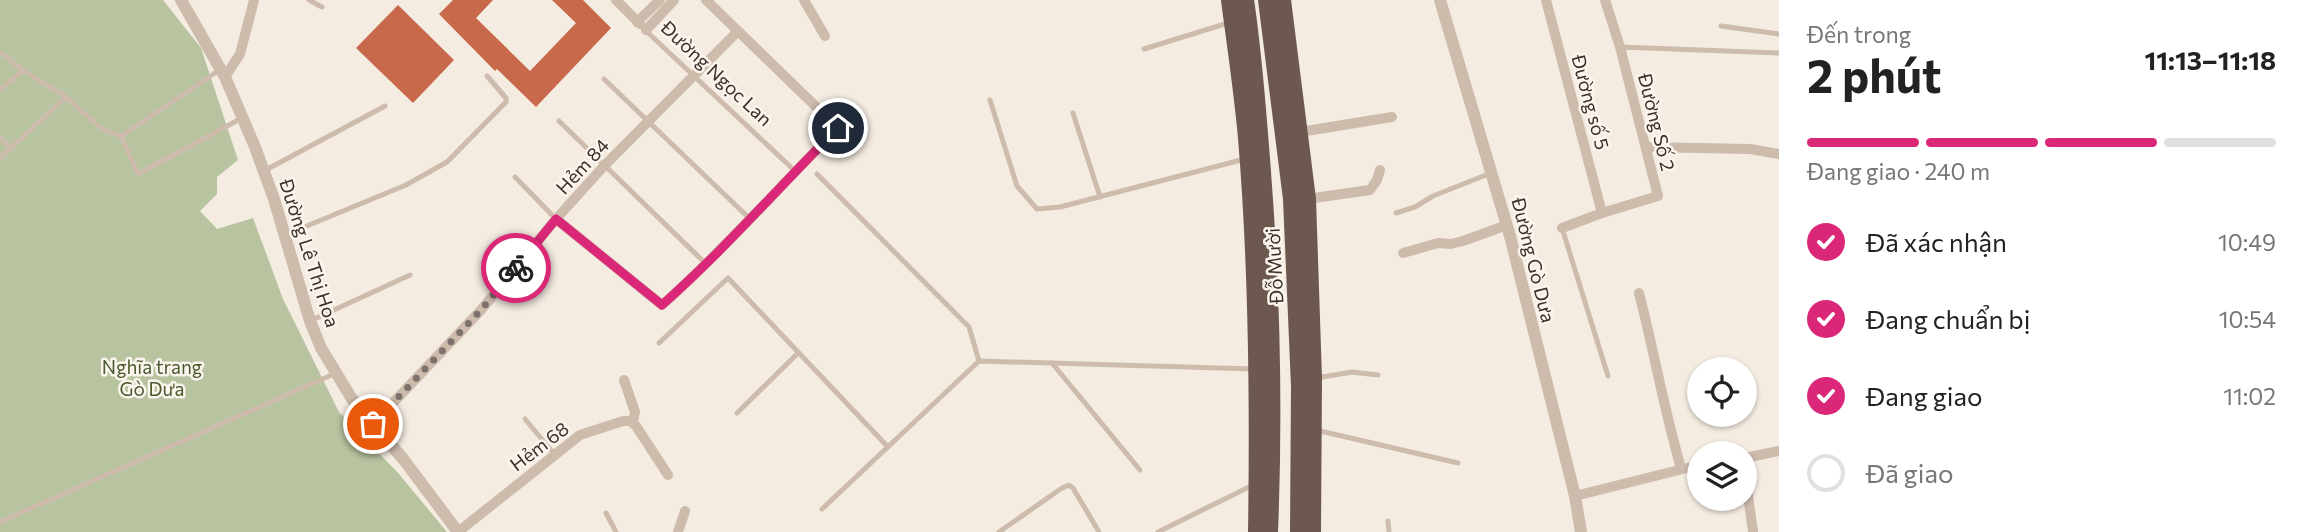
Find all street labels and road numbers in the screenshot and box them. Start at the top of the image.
street label: Đường Ngọc Lan [656,15,777,130]
street label: Đường số 5 [1567,51,1615,152]
street label: Đường Số 2 [1634,70,1680,173]
street label: Hẻm 84 [551,134,613,198]
street label: Đường Lê Thị Hoa [275,175,345,330]
street label: Đường Gò Dưa [1507,194,1561,325]
street label: Đỗ Mười [1261,227,1288,306]
street label: Hẻm 68 [505,416,573,476]

